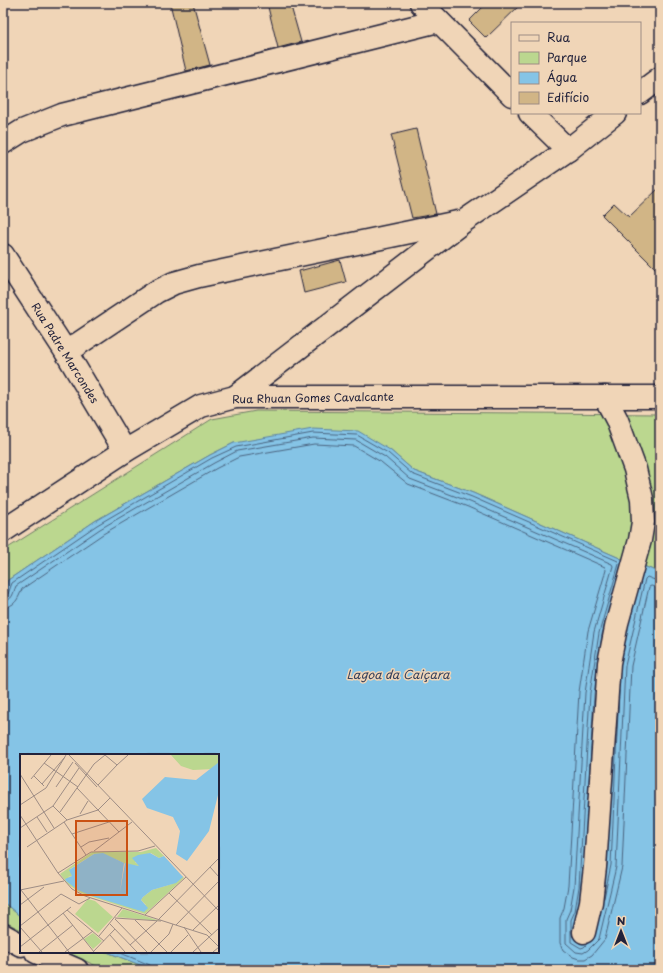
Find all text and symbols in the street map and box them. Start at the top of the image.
legend [511,22,641,114]
text: Rua [547,28,571,46]
text: Parque [547,48,587,66]
text: Água [547,68,578,86]
text: Edifício [547,88,589,106]
street label: Rua Padre Marcondes [28,299,103,406]
street label: Rua Rhuan Gomes Cavalcante [232,388,394,407]
water label: Lagoa da Caiçara [346,665,450,683]
inset map [20,754,219,953]
north arrow [601,911,641,951]
text: N [617,912,626,929]

